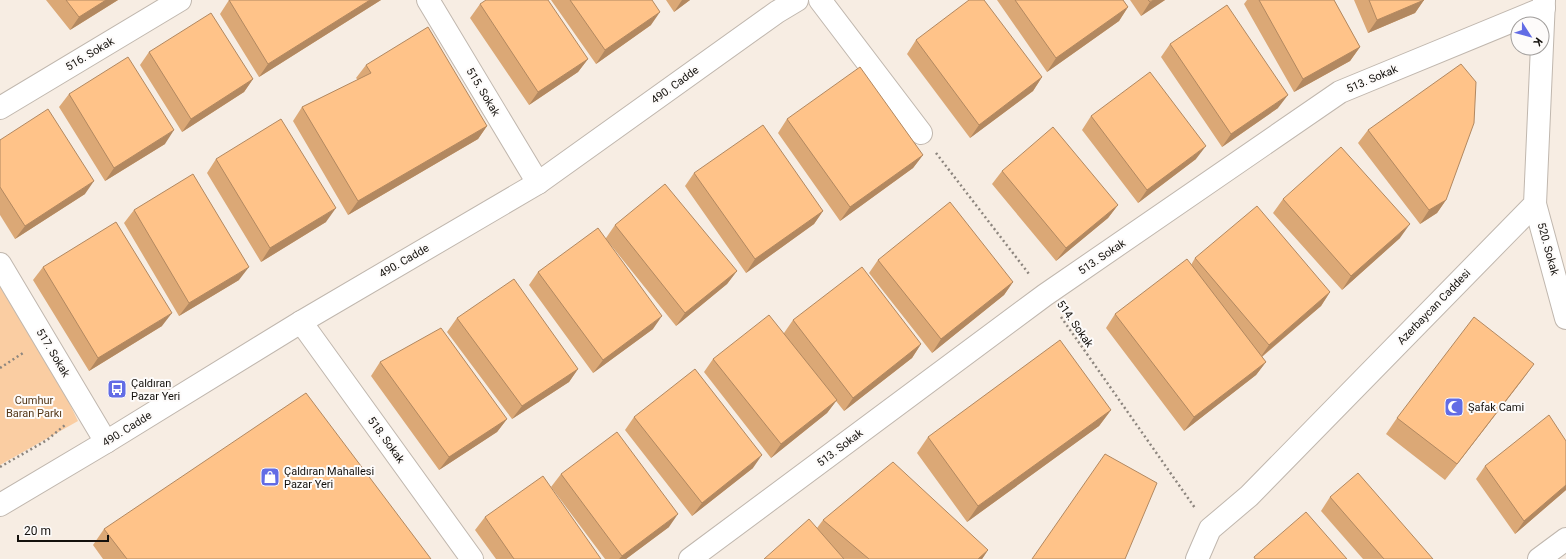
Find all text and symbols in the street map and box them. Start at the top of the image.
north arrow [1510,16,1550,56]
street label: 516. Sokak [63,34,117,74]
text: K [1530,35,1545,49]
street label: 513. Sokak [1345,62,1400,96]
street label: 490. Cadde [649,63,701,107]
street label: 515. Sokak [463,65,503,119]
street label: 520. Sokak [1535,221,1561,277]
street label: 513. Sokak [1076,236,1128,278]
street label: 490. Cadde [377,241,431,281]
street label: Azerbaycan Caddesi [1395,267,1473,347]
street label: 514. Sokak [1054,298,1096,350]
street label: 517. Sokak [33,326,73,380]
place label: Çaldıran Pazar Yeri [131,377,180,403]
bus stop icon: Çaldıran Pazar Yeri [106,378,128,400]
park label: Cumhur Baran Parkı [6,394,62,420]
mosque icon: Şafak Cami [1443,396,1465,418]
place label: Şafak Cami [1468,401,1524,414]
street label: 490. Cadde [100,409,154,449]
street label: 518. Sokak [365,414,407,466]
street label: 513. Sokak [814,426,866,469]
place label: Çaldıran Mahallesi Pazar Yeri [284,465,374,491]
shop icon: Çaldıran Mahallesi Pazar Yeri [259,466,281,488]
scale bar [18,517,108,543]
text: 20 m [24,524,51,538]

